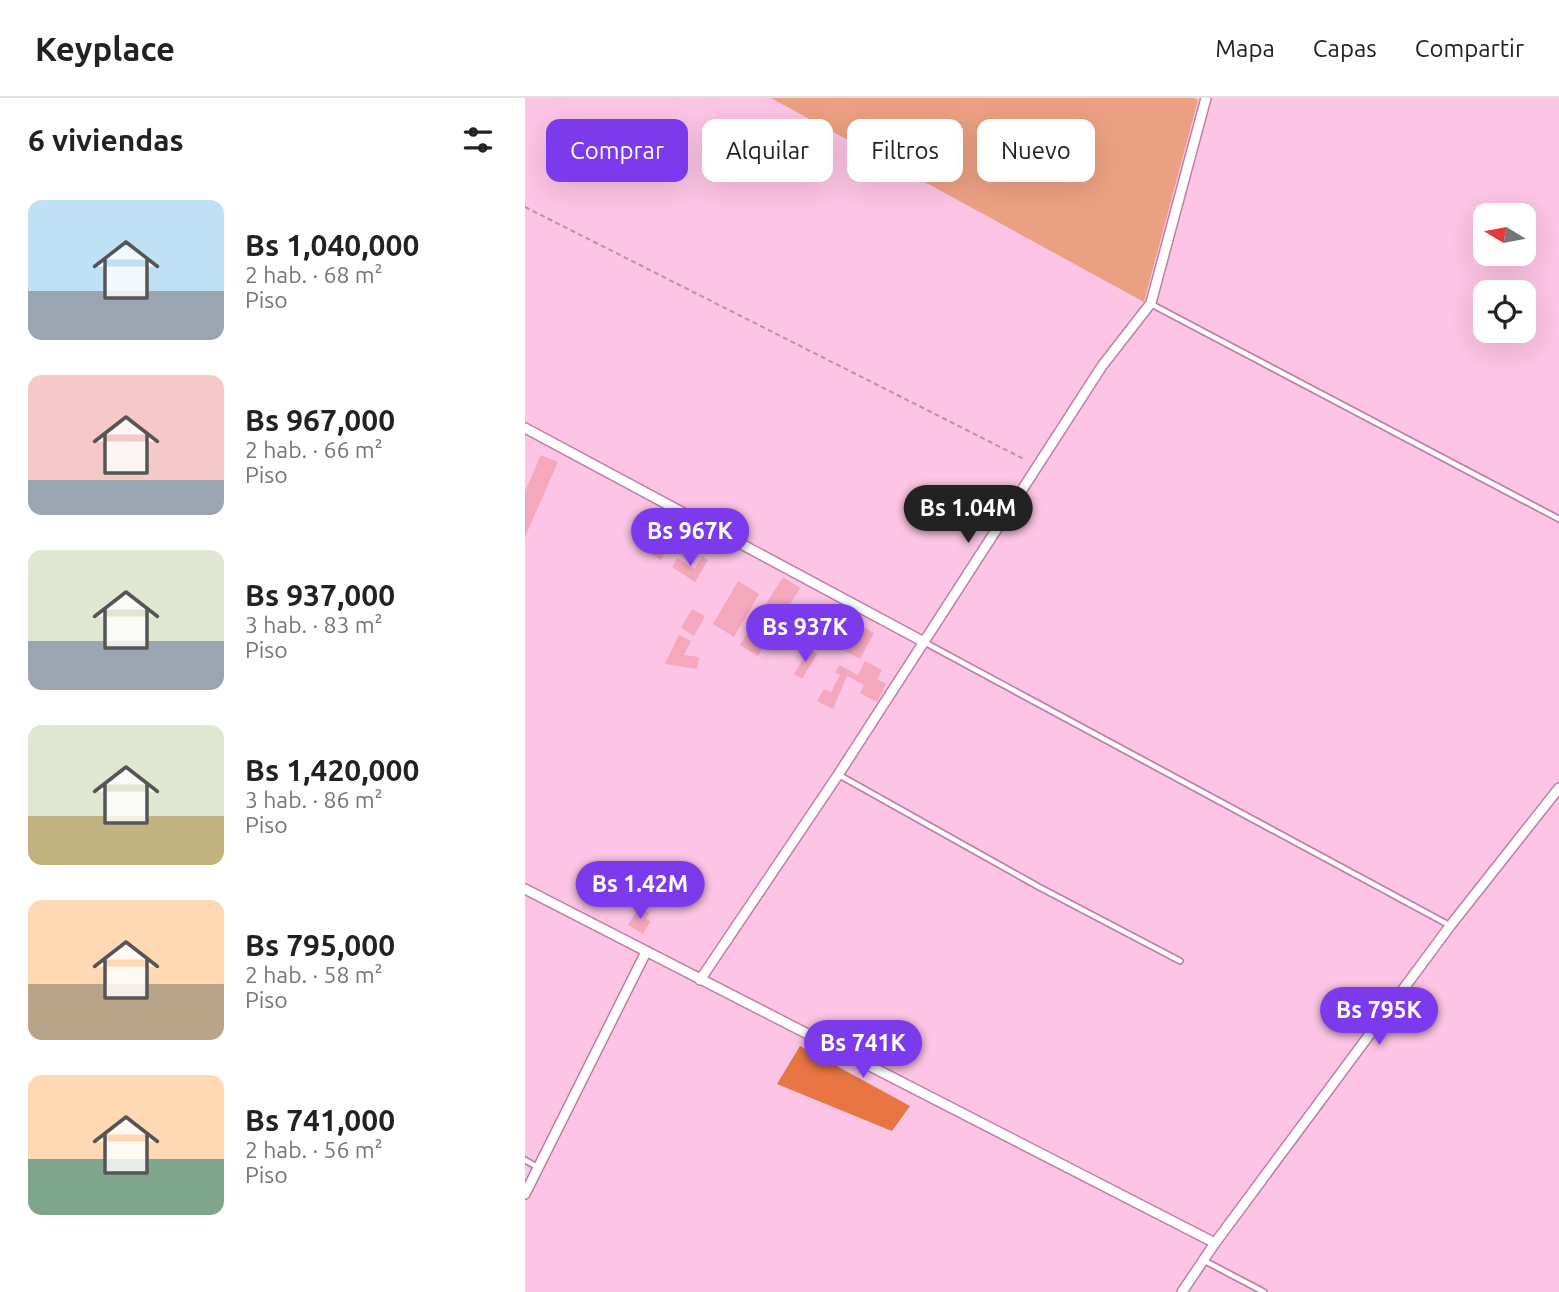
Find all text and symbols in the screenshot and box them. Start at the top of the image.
text: Keyplace [35,30,175,67]
text: Mapa [1215,35,1275,62]
text: Capas [1313,35,1377,62]
text: Compartir [1415,35,1524,62]
chip: Comprar [546,119,688,182]
chip: Alquilar [702,119,833,182]
chip: Filtros [847,119,963,182]
chip: Nuevo [977,119,1095,182]
icon: filters [459,121,497,159]
text: 6 viviendas [28,123,184,157]
north arrow [1473,203,1537,266]
map controls [1473,203,1536,343]
icon: home [84,228,168,312]
text: Bs 1,040,000 [245,228,419,262]
text: 2 hab. · 68 m² [245,262,383,287]
button: locate [1473,280,1536,343]
text: Piso [245,287,288,312]
icon: home [84,403,168,487]
text: Bs 967,000 [245,403,395,437]
text: 2 hab. · 66 m² [245,437,383,462]
text: Piso [245,462,288,487]
pin: Bs 1.04M [896,486,1040,545]
text: Bs 1.04M [920,495,1016,520]
pin: Bs 967K [625,508,755,568]
text: Bs 967K [647,518,733,543]
icon: home [84,578,168,662]
text: Bs 937,000 [245,578,395,612]
pin: Bs 937K [740,604,870,664]
text: 3 hab. · 83 m² [245,612,383,637]
text: Bs 937K [762,614,848,639]
text: Piso [245,637,288,662]
icon: home [84,753,168,837]
text: Bs 1,420,000 [245,753,419,787]
text: 3 hab. · 86 m² [245,787,383,812]
text: Piso [245,812,288,837]
pin: Bs 1.42M [568,862,712,921]
text: Bs 1.42M [592,871,688,896]
icon: home [84,928,168,1012]
text: Bs 795,000 [245,928,395,962]
text: 2 hab. · 58 m² [245,962,383,987]
text: Piso [245,987,288,1012]
pin: Bs 795K [1314,988,1444,1047]
text: Bs 795K [1336,997,1422,1022]
pin: Bs 741K [798,1020,928,1080]
text: Bs 741K [820,1030,906,1055]
icon: home [84,1103,168,1187]
text: Bs 741,000 [245,1103,395,1137]
text: 2 hab. · 56 m² [245,1137,383,1162]
text: Piso [245,1162,288,1187]

